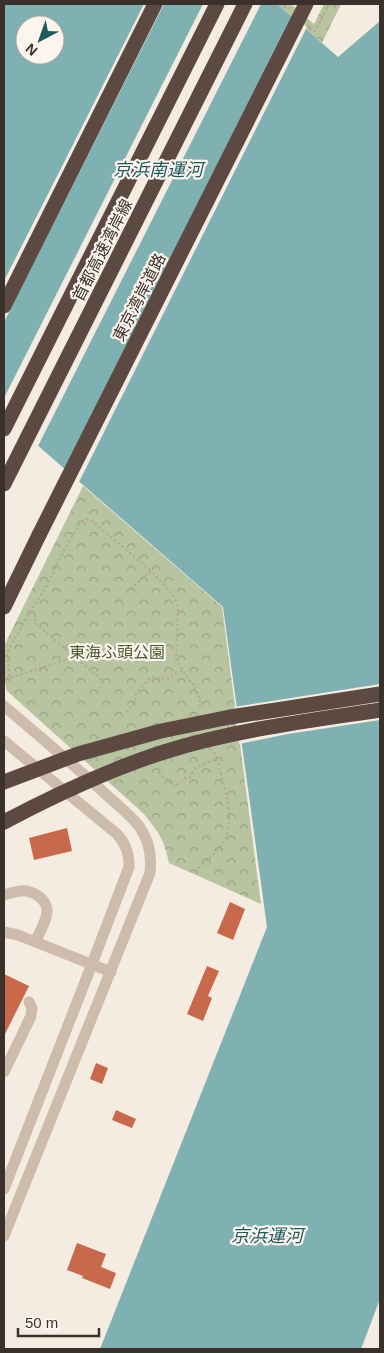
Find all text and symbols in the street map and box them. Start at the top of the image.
north arrow [15,15,65,65]
text: N [22,40,41,59]
water label: 京浜南運河 [113,160,206,180]
street label: 首都高速湾岸線 [69,196,135,304]
street label: 東京湾岸道路 [110,251,169,344]
park label: 東海ふ頭公園 [69,644,165,661]
water label: 京浜運河 [231,1226,306,1246]
scale bar [18,1306,99,1338]
text: 50 m [25,1314,58,1331]

